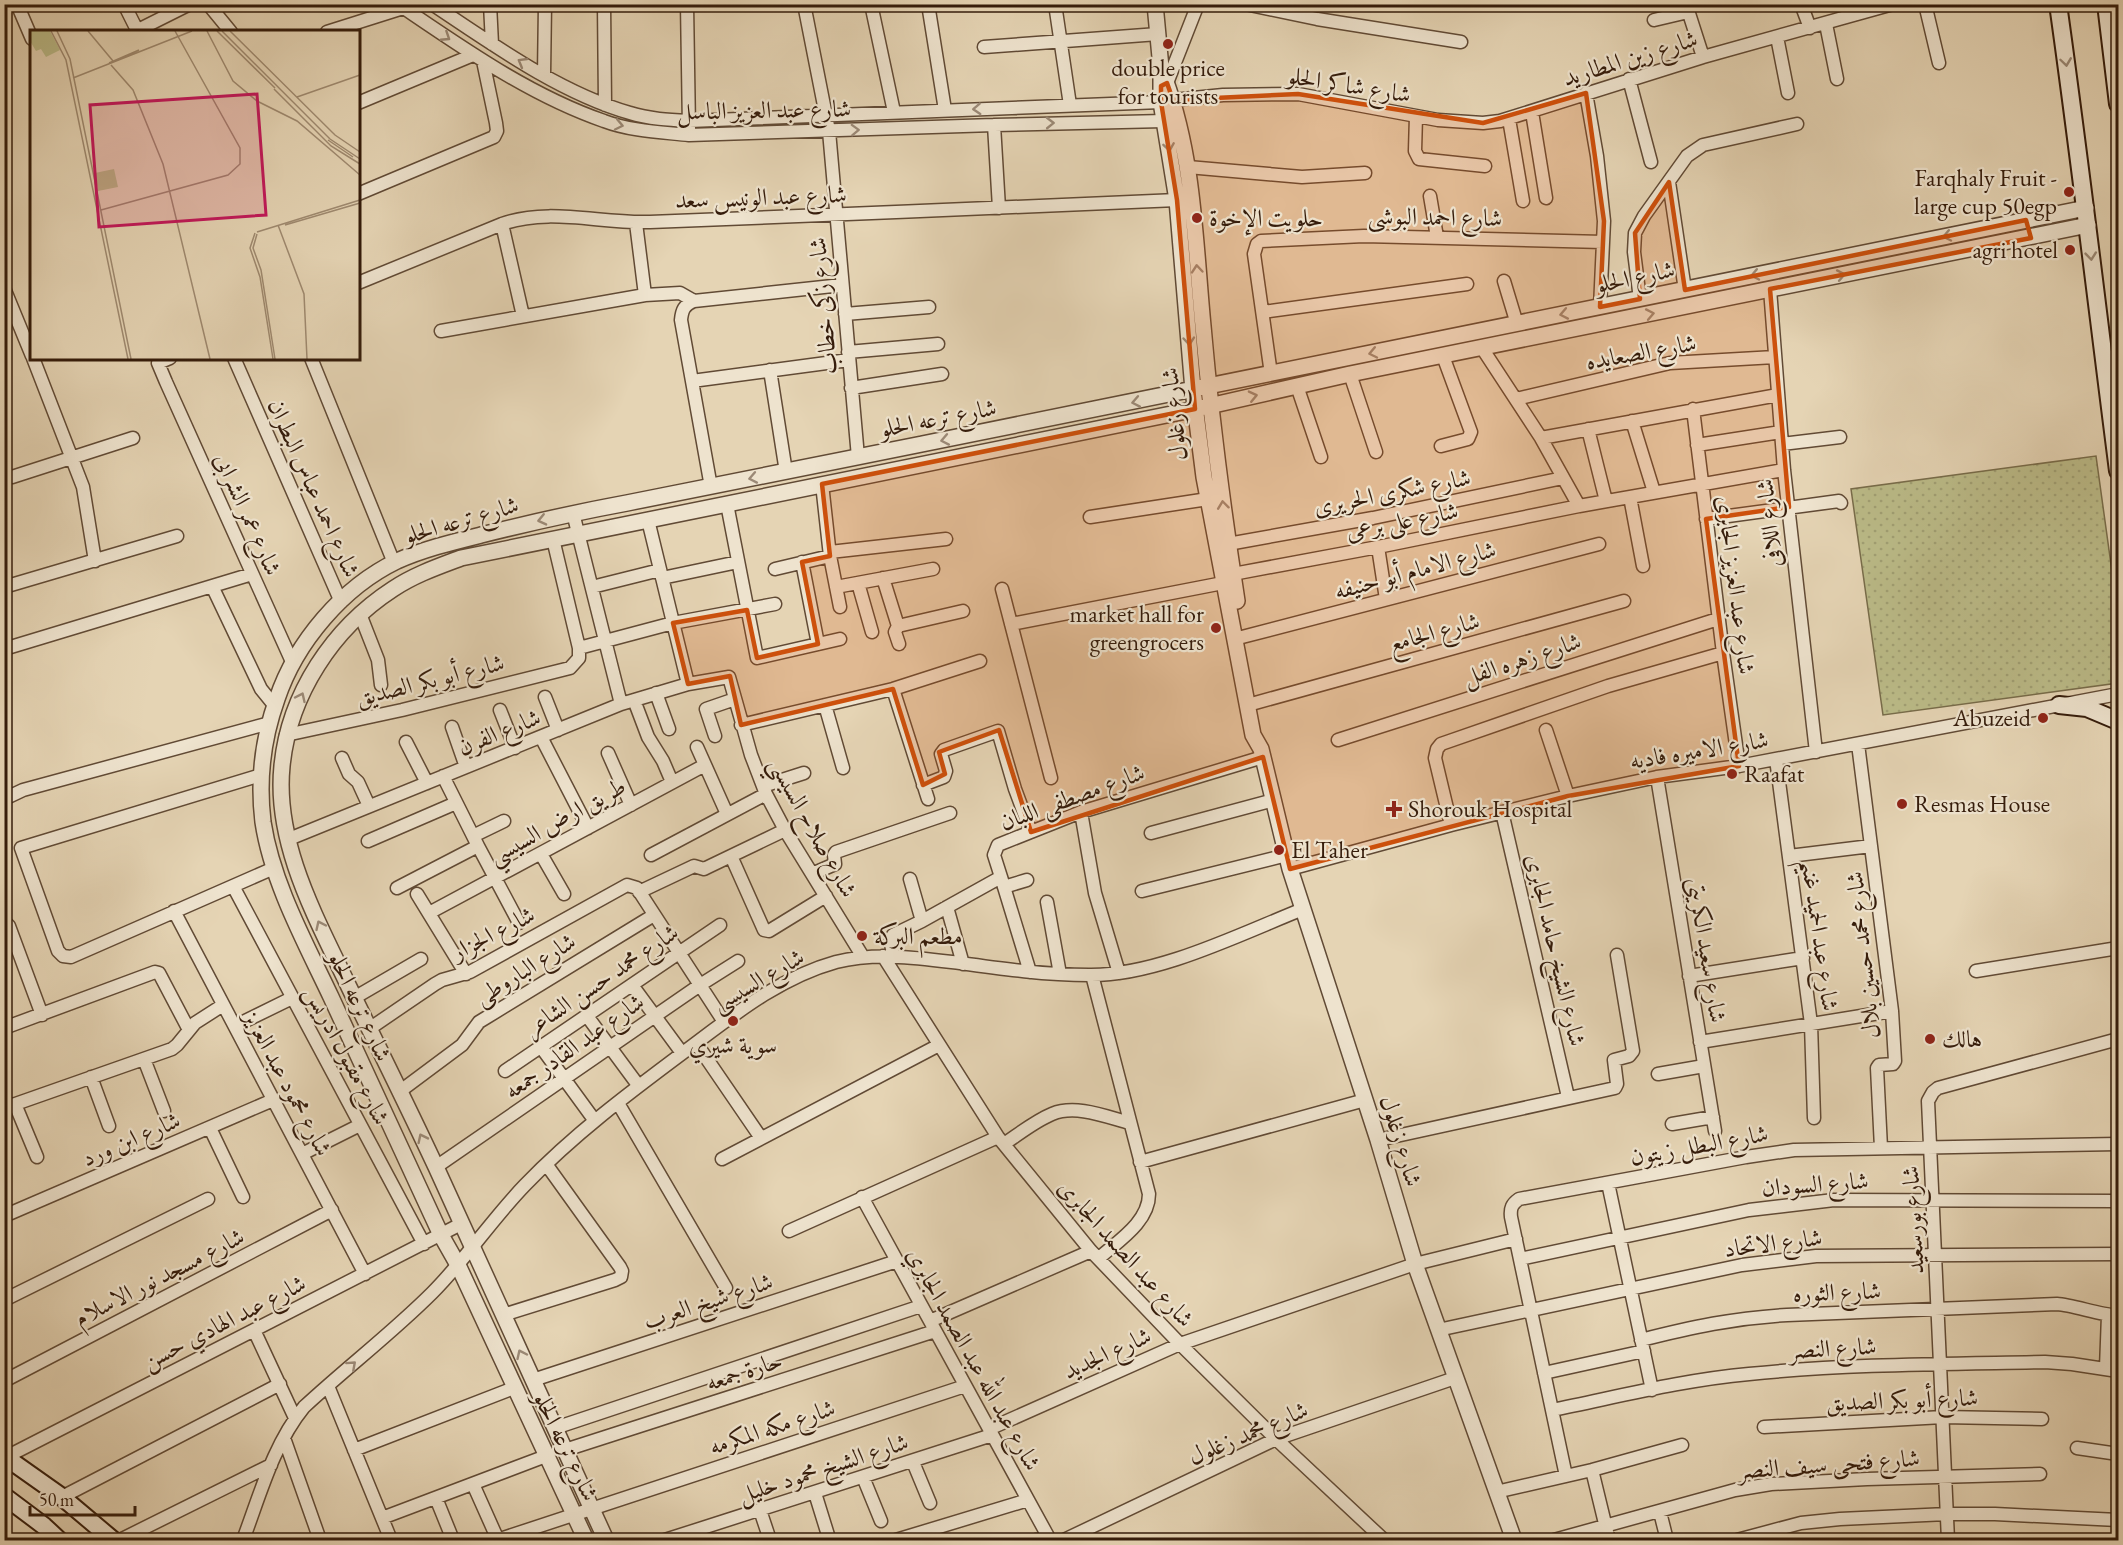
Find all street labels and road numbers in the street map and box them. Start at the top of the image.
street label: شارع زين المطاريد [1559,22,1703,98]
street label: شارع شاكر الحلو [1281,59,1413,115]
street label: شارع عبد العزيز الباسل [677,92,852,132]
street label: شارع عبد الونيس سعد [675,178,848,220]
street label: شارع احمد البوشى [1367,200,1503,238]
street label: شارع زكى خطاب [801,236,849,376]
street label: شارع الحلو [1589,253,1679,306]
street label: شارع الصعايده [1583,327,1700,381]
street label: شارع زغلول [1153,365,1199,462]
street label: شارع ترعه الحلو [874,391,1000,450]
street label: شارع احمد عباس البطران [257,394,368,584]
street label: شارع عمر الشرابى [203,448,289,582]
street label: شارع شكرى الحريرى [1311,461,1474,527]
street label: شارع اللافى [1748,477,1794,569]
street label: شارع ترعه الحلو [397,488,523,556]
street label: شارع على برعى [1343,494,1462,551]
street label: شارع عبد العزيز الجابرى [1705,494,1763,677]
street label: شارع الامام أبو حنيفه [1330,532,1501,612]
street label: شارع الجامع [1385,604,1485,665]
street label: شارع زهره الفل [1459,625,1587,697]
street label: شارع أبو بكر الصديق [352,645,509,718]
street label: شارع الفرن [453,701,547,767]
street label: شارع الاميره فاديه [1627,723,1771,781]
street label: شارع صلاح السيسي [756,751,865,906]
street label: شارع مصطفى اللبان [995,756,1150,842]
street label: طريق ارض السيسي [482,770,635,877]
street label: شارع الشيخ حامد الجابرى [1513,851,1594,1050]
street label: شارع عبد الحميد غنيم [1786,857,1847,1014]
street label: شارع محمد حسين بلال [1838,869,1892,1040]
street label: شارع سعيد الكريتى [1676,875,1734,1026]
street label: شارع الجزار [444,898,542,972]
street label: شارع محمد حسن الشاعر [517,916,687,1047]
street label: شارع الباروطى [468,925,584,1016]
street label: شارع السيسى [706,941,812,1023]
street label: شارع ترعه الحلو [316,943,400,1068]
street label: شارع مقبول ادريس [293,979,397,1132]
street label: شارع عبد القادر جمعه [497,986,653,1110]
street label: شارع محمود عبد العزيز [231,1002,340,1164]
street label: شارع زغلول [1368,1092,1430,1192]
street label: شارع ابن ورد [77,1104,187,1178]
street label: شارع البطل زيتون [1627,1117,1771,1177]
street label: شارع السودان [1760,1164,1870,1208]
street label: شارع بورسعيد [1894,1165,1936,1275]
street label: شارع عبد الصمد الجابرى [1048,1172,1201,1337]
street label: شارع مسجد نور الاسلام [68,1220,252,1338]
street label: شارع الاتحاد [1722,1221,1824,1269]
street label: شارع عبد الله عبد الصمد الجابري [896,1240,1051,1478]
street label: شارع شيخ العرب [639,1265,779,1342]
street label: شارع عبد الهادي حسن [137,1267,313,1381]
street label: شارع الثوره [1792,1274,1882,1314]
street label: شارع الجديد [1058,1319,1158,1390]
street label: شارع النصر [1786,1330,1878,1370]
street label: حارة جمعه [702,1344,786,1397]
street label: شارع أبو بكر الصديق [1825,1380,1979,1423]
street label: شارع ترعه الحلو [521,1383,606,1508]
street label: شارع مكه المكرمه [705,1392,841,1466]
street label: شارع محمد زغلول [1183,1393,1314,1476]
street label: شارع الشيخ محمود خليل [734,1425,914,1515]
street label: شارع فتحى سيف النصر [1734,1442,1921,1491]

